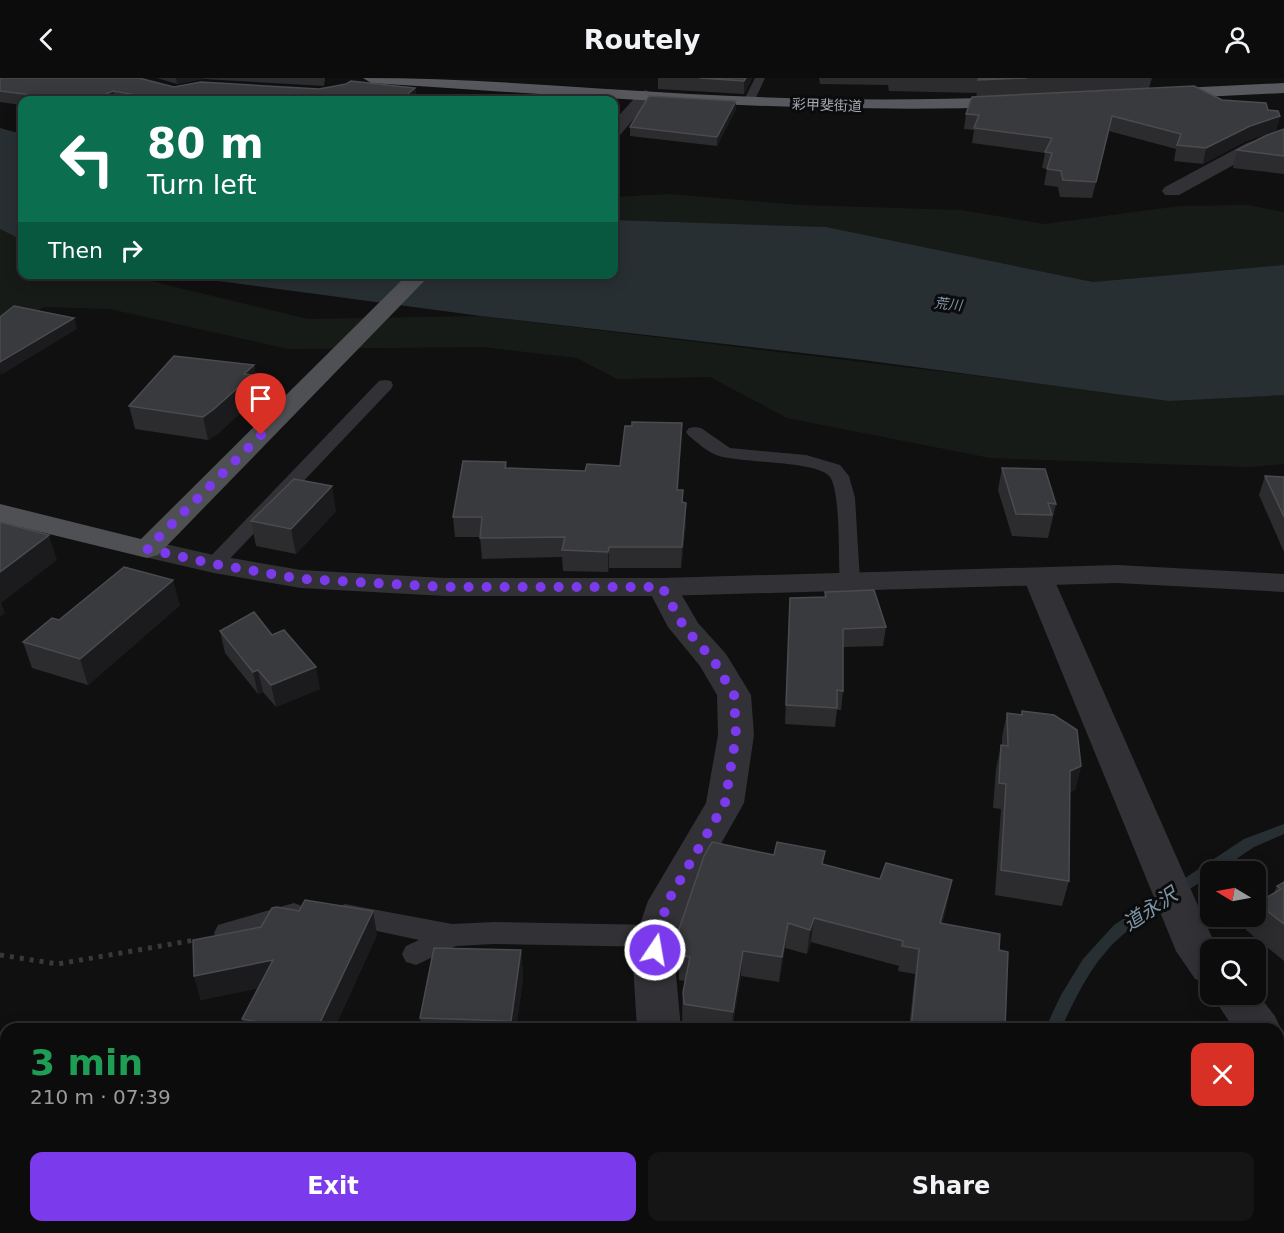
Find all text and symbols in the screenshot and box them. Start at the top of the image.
icon: back [30,23,63,56]
icon: person [1221,23,1254,56]
text: Routely [584,24,700,55]
street label: 彩甲斐街道 [792,96,862,114]
text: 80 m [147,119,264,168]
icon: left [48,120,126,198]
text: Turn left [147,169,257,200]
icon: right [115,234,148,267]
text: Then [48,238,103,263]
water label: 荒川 [933,295,965,314]
pin [235,373,286,435]
icon: arrive [244,382,277,415]
north arrow [1200,861,1266,927]
map controls [1200,861,1266,1005]
water label: 道永沢 [1118,881,1184,936]
position arrow [623,918,687,982]
button: search [1200,939,1266,1005]
text: 3 min [30,1042,143,1083]
button: close [1191,1043,1254,1106]
text: 210 m · 07:39 [30,1085,171,1109]
button: Exit [30,1152,636,1221]
button: Share [648,1152,1254,1221]

